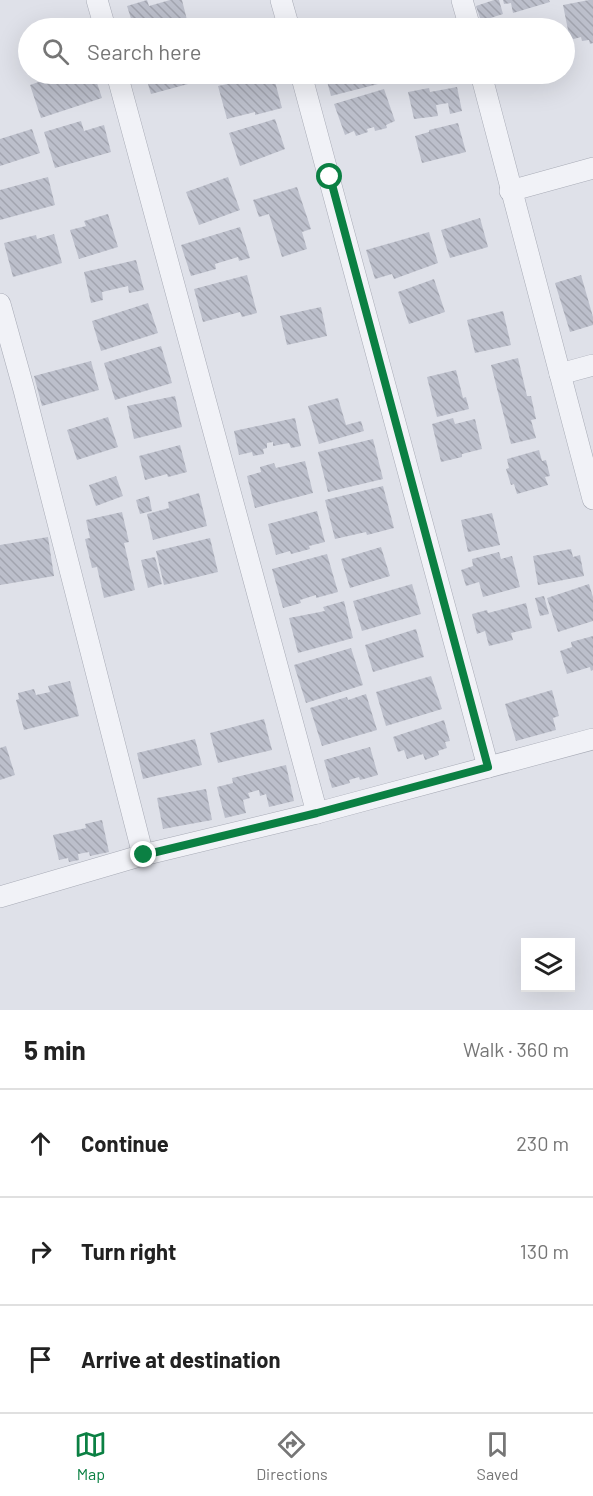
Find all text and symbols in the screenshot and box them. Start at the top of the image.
search box [18,18,575,84]
icon: search [39,35,72,68]
text: Search here [87,38,201,64]
route start [316,163,342,189]
route end [130,841,156,867]
map controls [521,938,575,992]
button: layers [521,938,575,992]
text: 5 min [24,1034,86,1065]
text: Walk · 360 m [463,1037,569,1061]
icon: ahead [24,1127,57,1160]
text: Continue [81,1130,169,1156]
text: 230 m [516,1131,569,1155]
icon: right [24,1235,57,1268]
text: Turn right [81,1238,176,1264]
text: 130 m [520,1239,569,1263]
icon: arrive [24,1343,57,1376]
text: Arrive at destination [81,1346,280,1372]
tab: Map [74,1428,107,1483]
tab: Directions [256,1428,328,1483]
tab: Saved [477,1428,519,1483]

